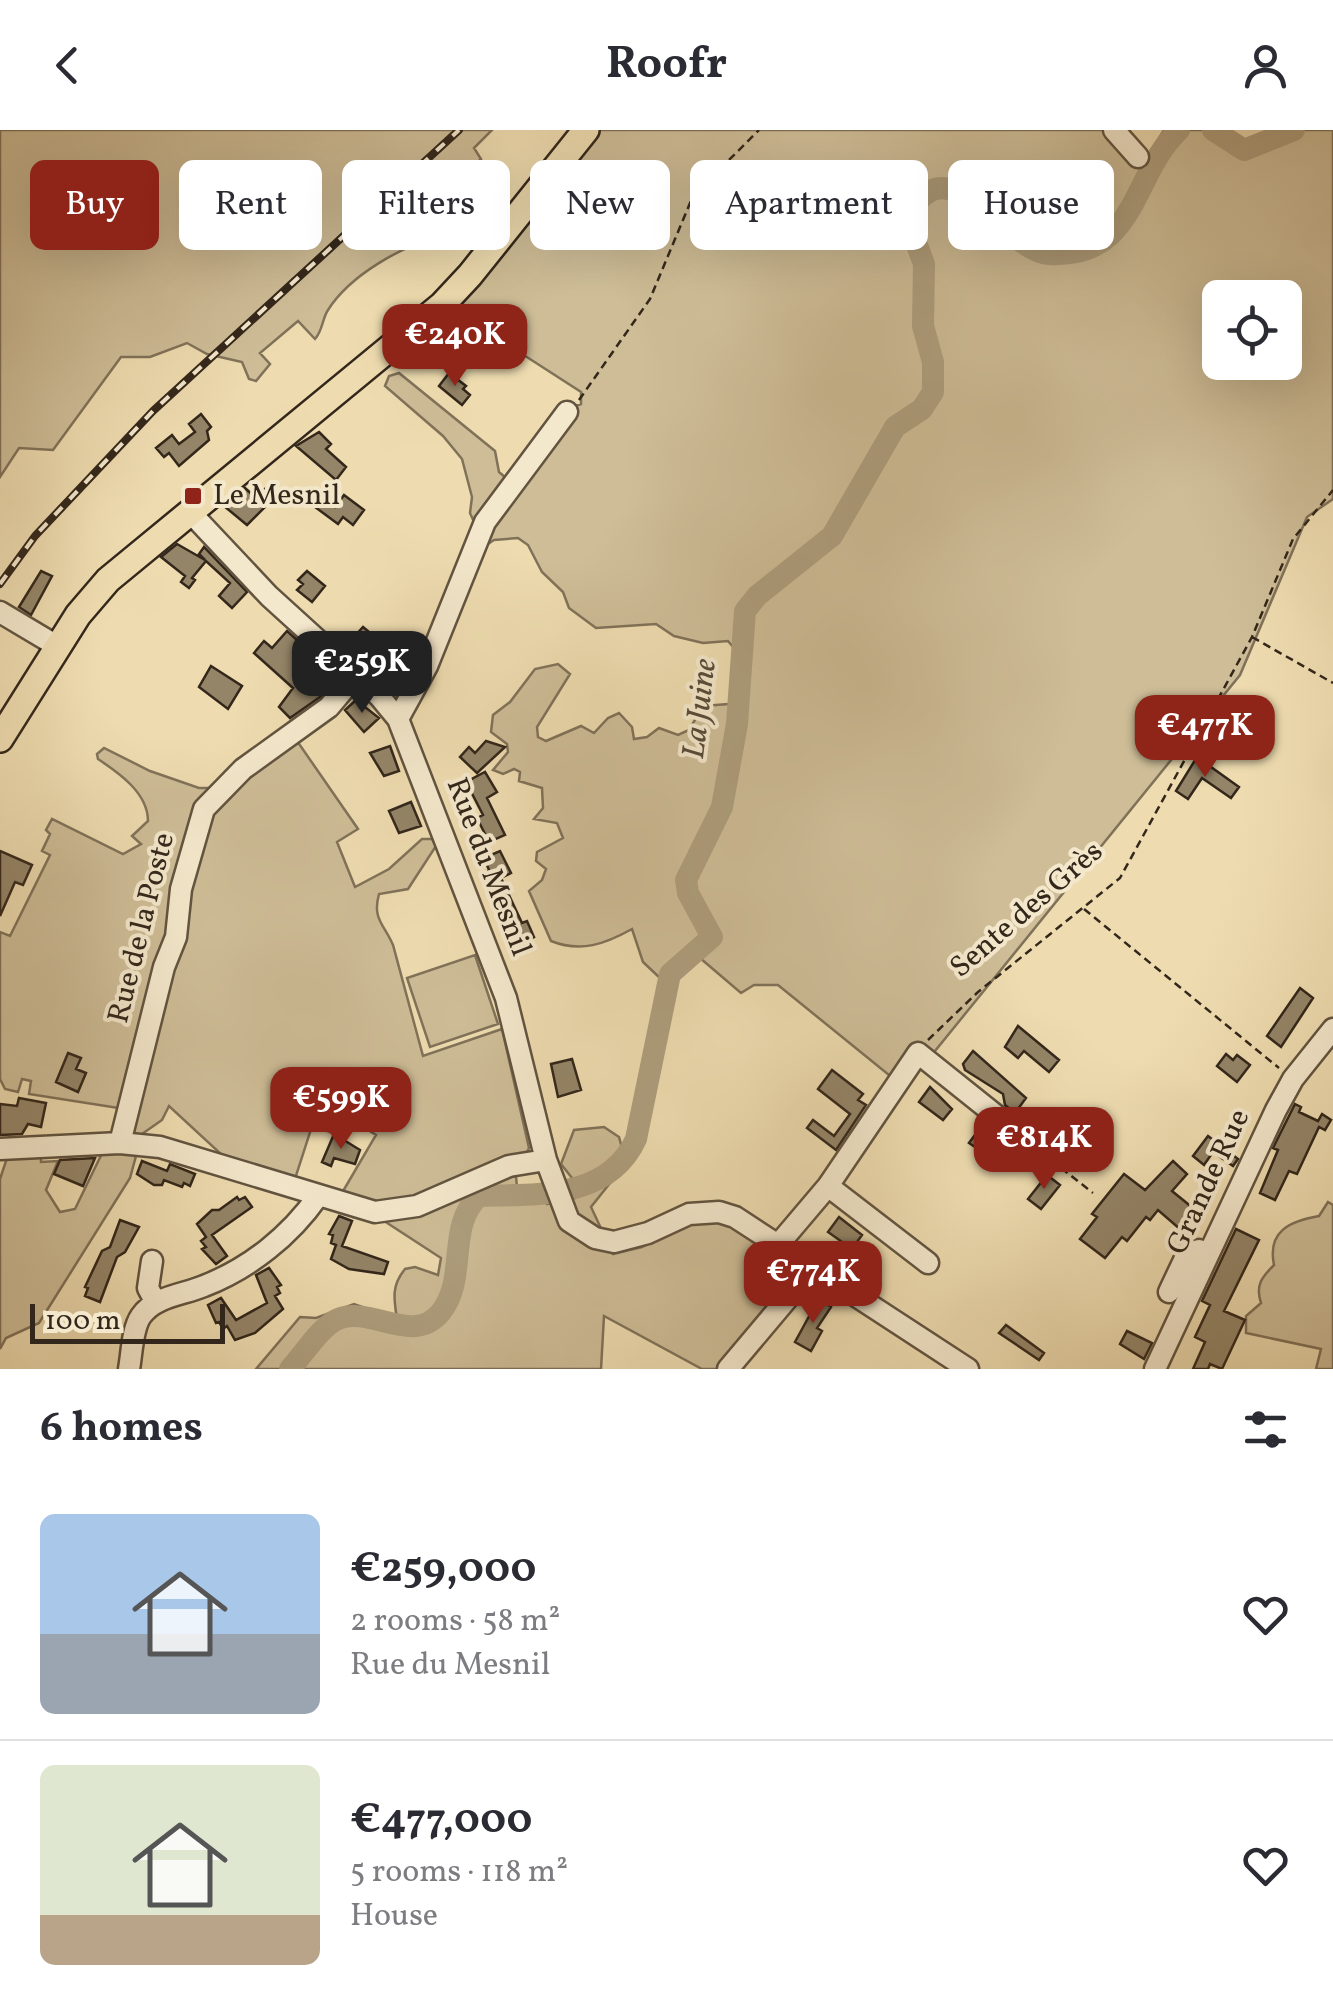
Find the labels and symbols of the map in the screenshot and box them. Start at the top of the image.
pin: €240K [385,304,525,389]
place label: Le Mesnil [213,475,340,517]
marker: Le Mesnil [182,485,204,507]
pin: €259K [292,631,432,716]
water label: La Juine [673,656,729,762]
pin: €477K [1135,695,1275,780]
street label: Rue du Mesnil [435,772,541,962]
street label: Rue de la Poste [98,828,186,1028]
street label: Sente des Grès [941,832,1113,988]
pin: €599K [271,1067,411,1152]
street label: Grande Rue [1157,1102,1261,1262]
pin: €814K [974,1107,1114,1192]
pin: €774K [743,1241,883,1326]
scale bar [30,1299,225,1344]

